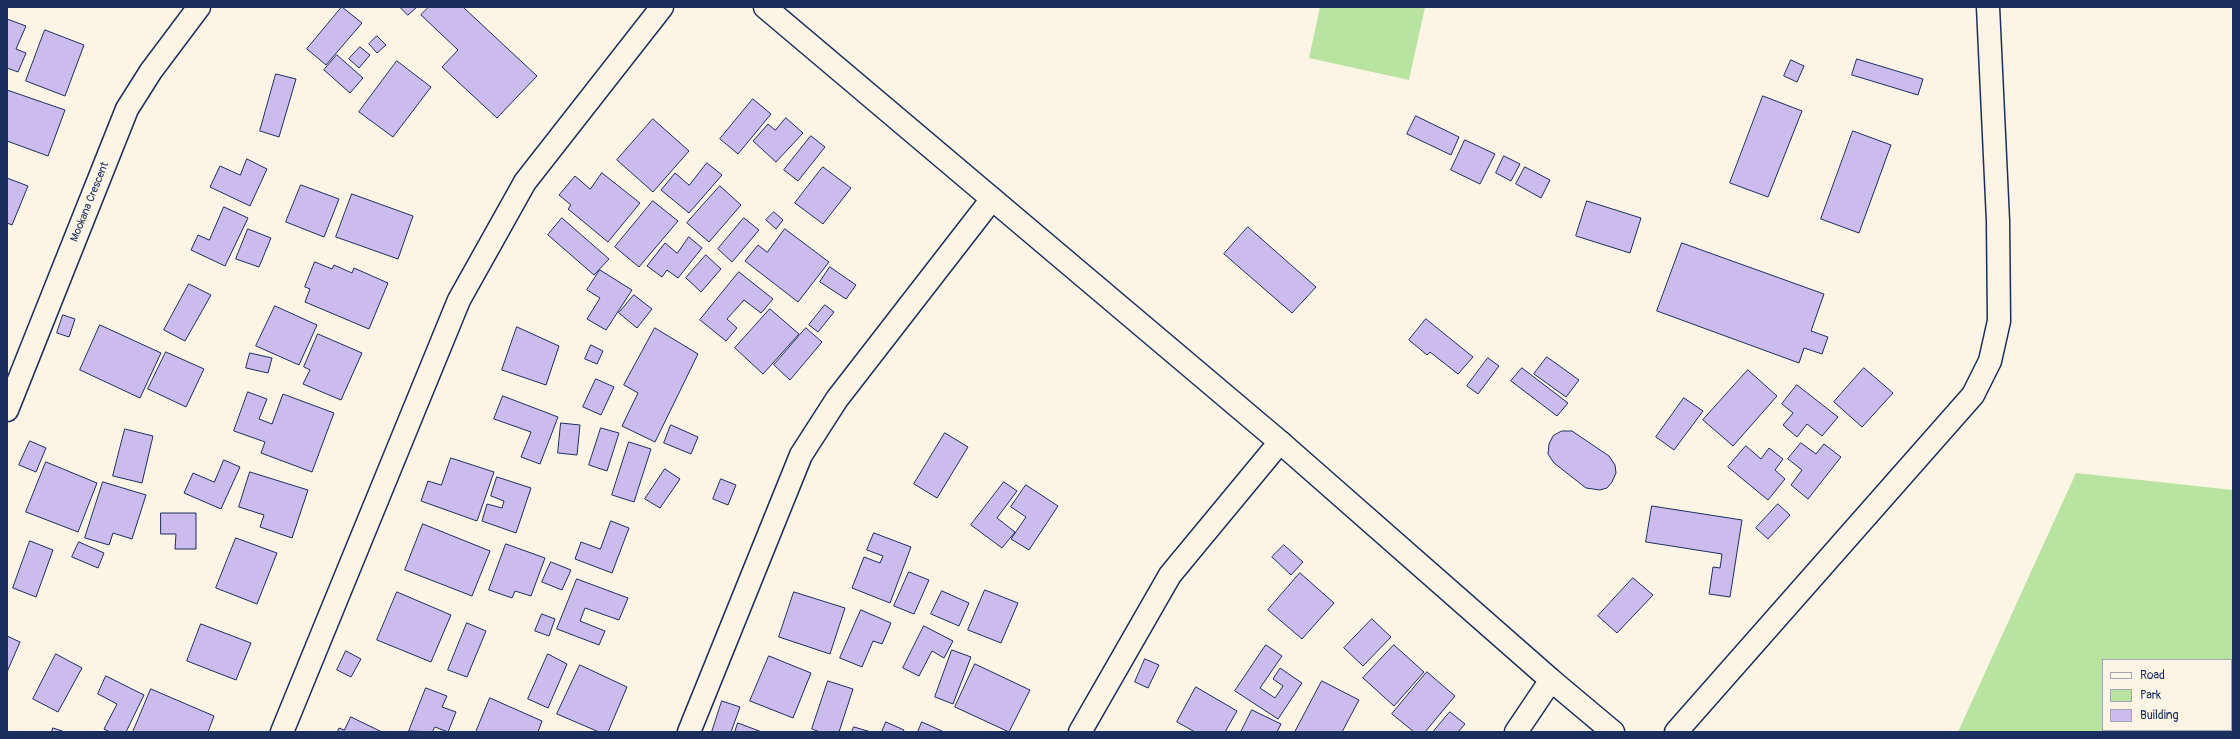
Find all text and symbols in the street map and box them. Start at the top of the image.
street label: Mookana Crescent [68,160,112,244]
legend [2102,659,2232,731]
text: Road [2140,668,2165,683]
text: Park [2140,688,2161,703]
text: Building [2140,708,2179,723]

